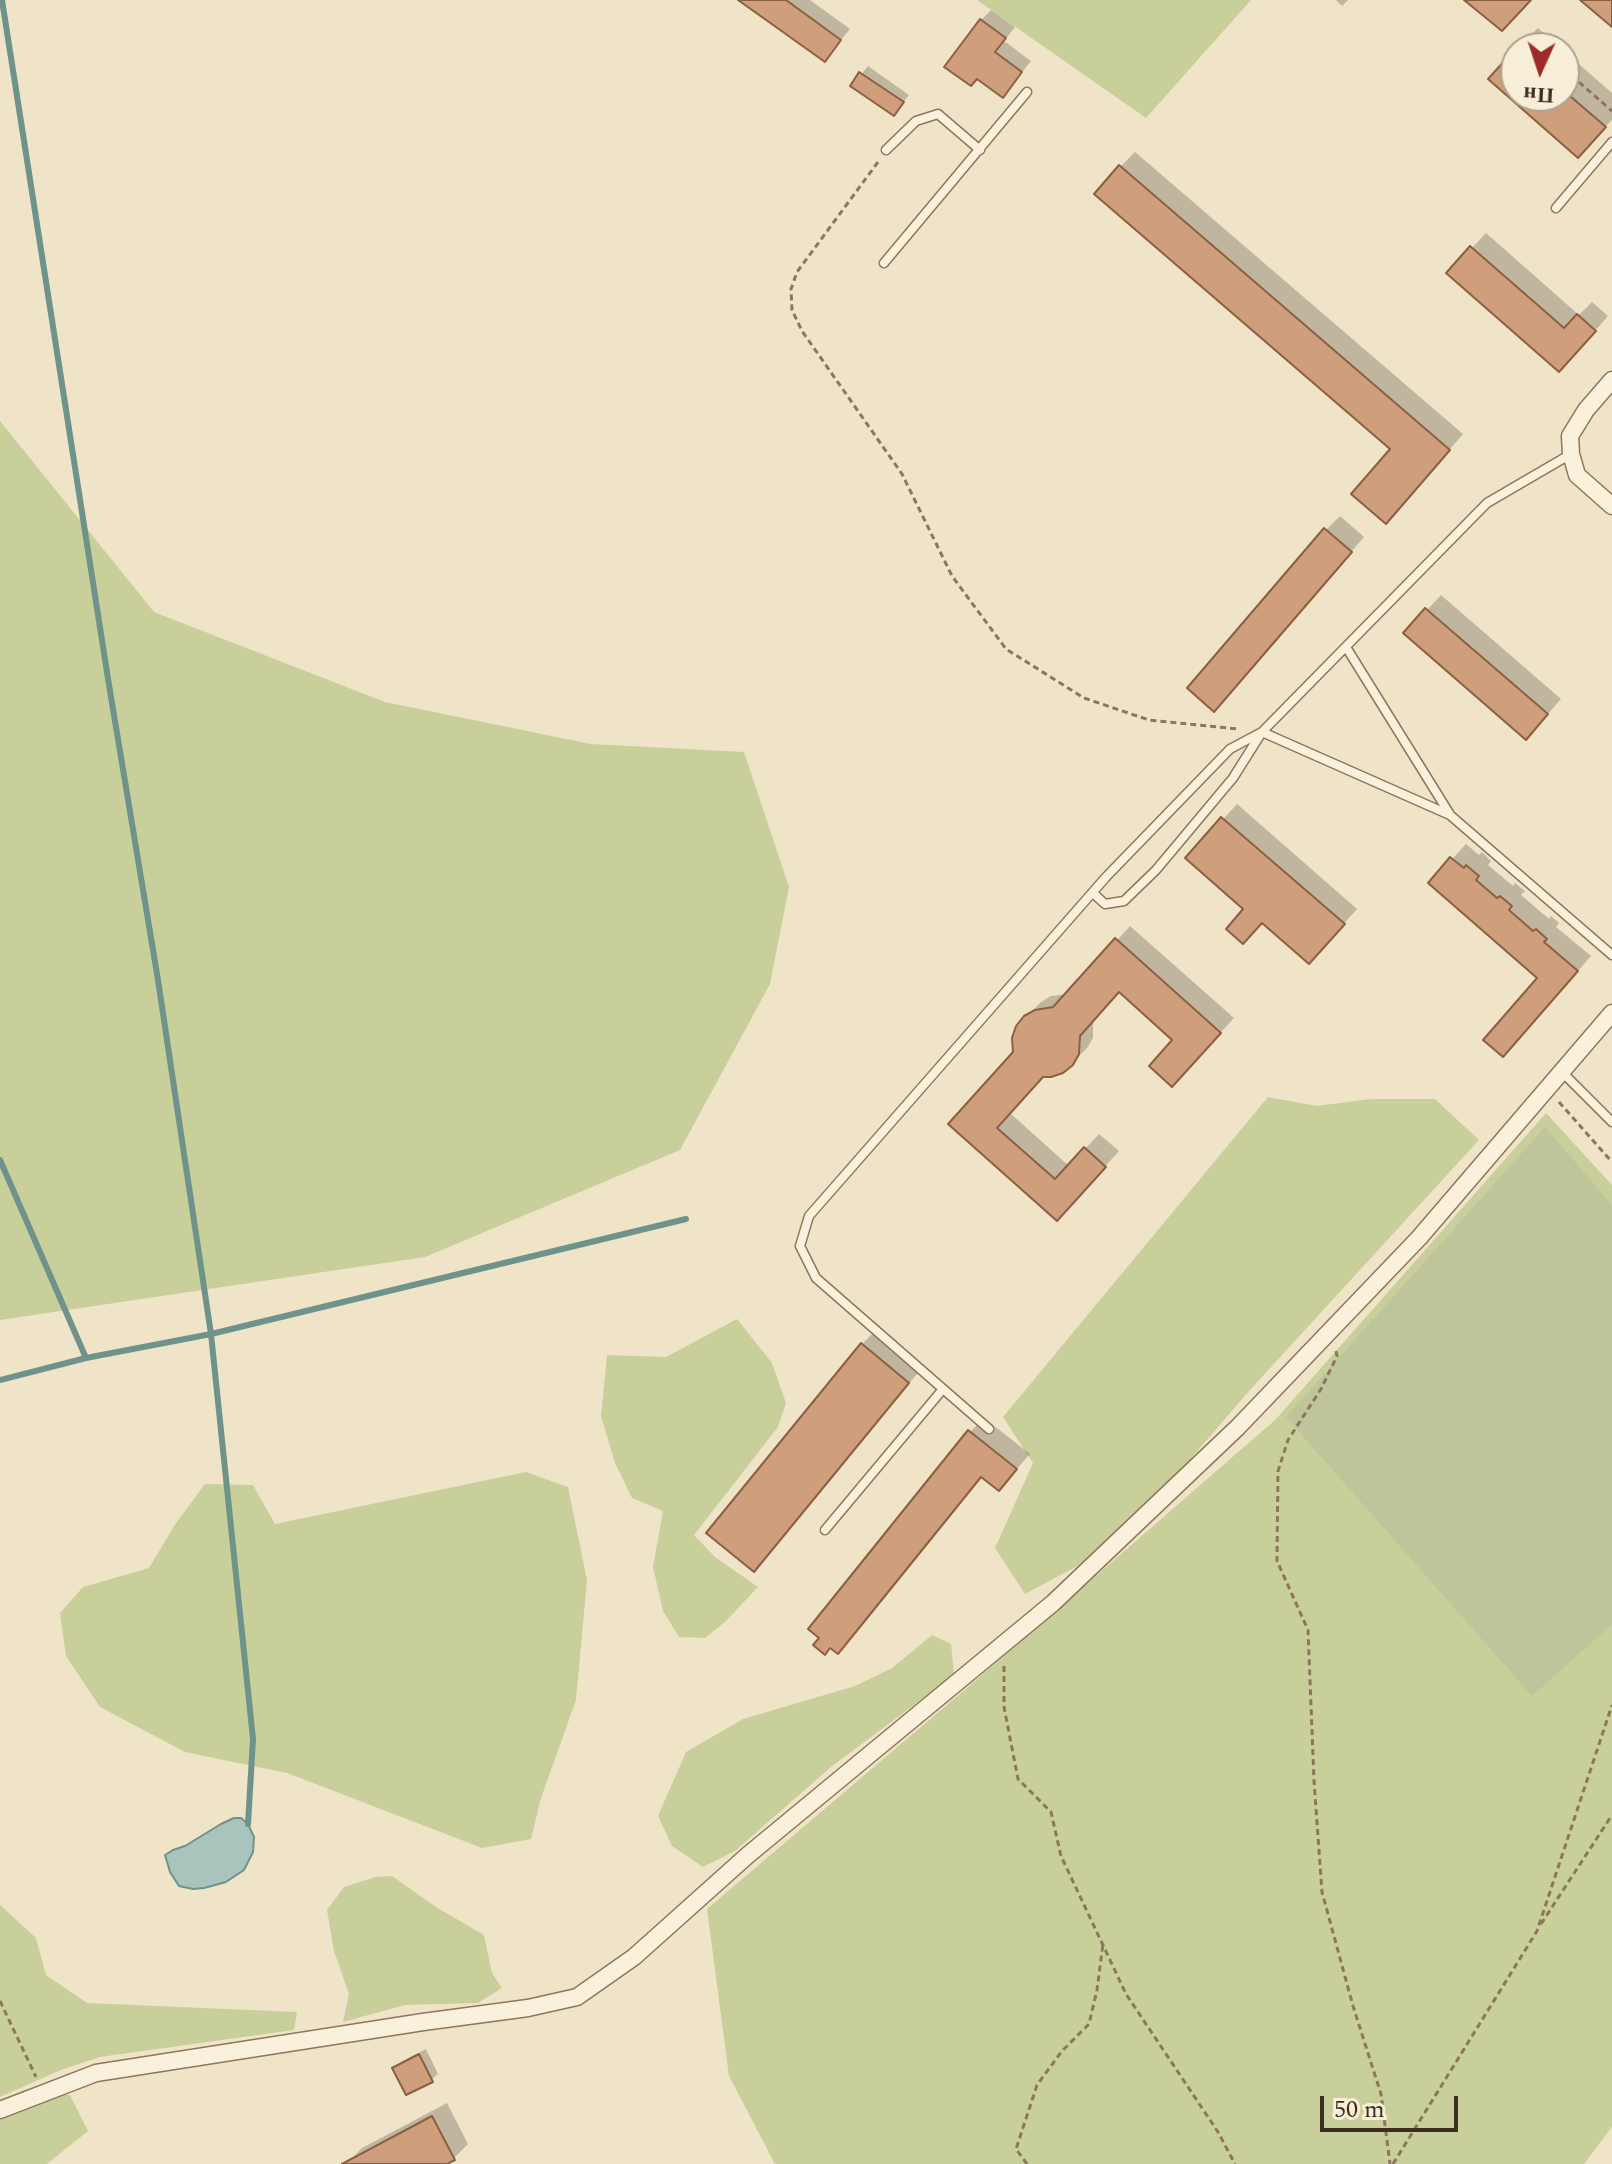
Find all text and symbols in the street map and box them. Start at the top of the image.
north arrow [1500,32,1580,112]
text: Пн [1522,77,1556,112]
scale bar [1324,2080,1462,2130]
text: 50 m [1334,2092,1385,2128]

